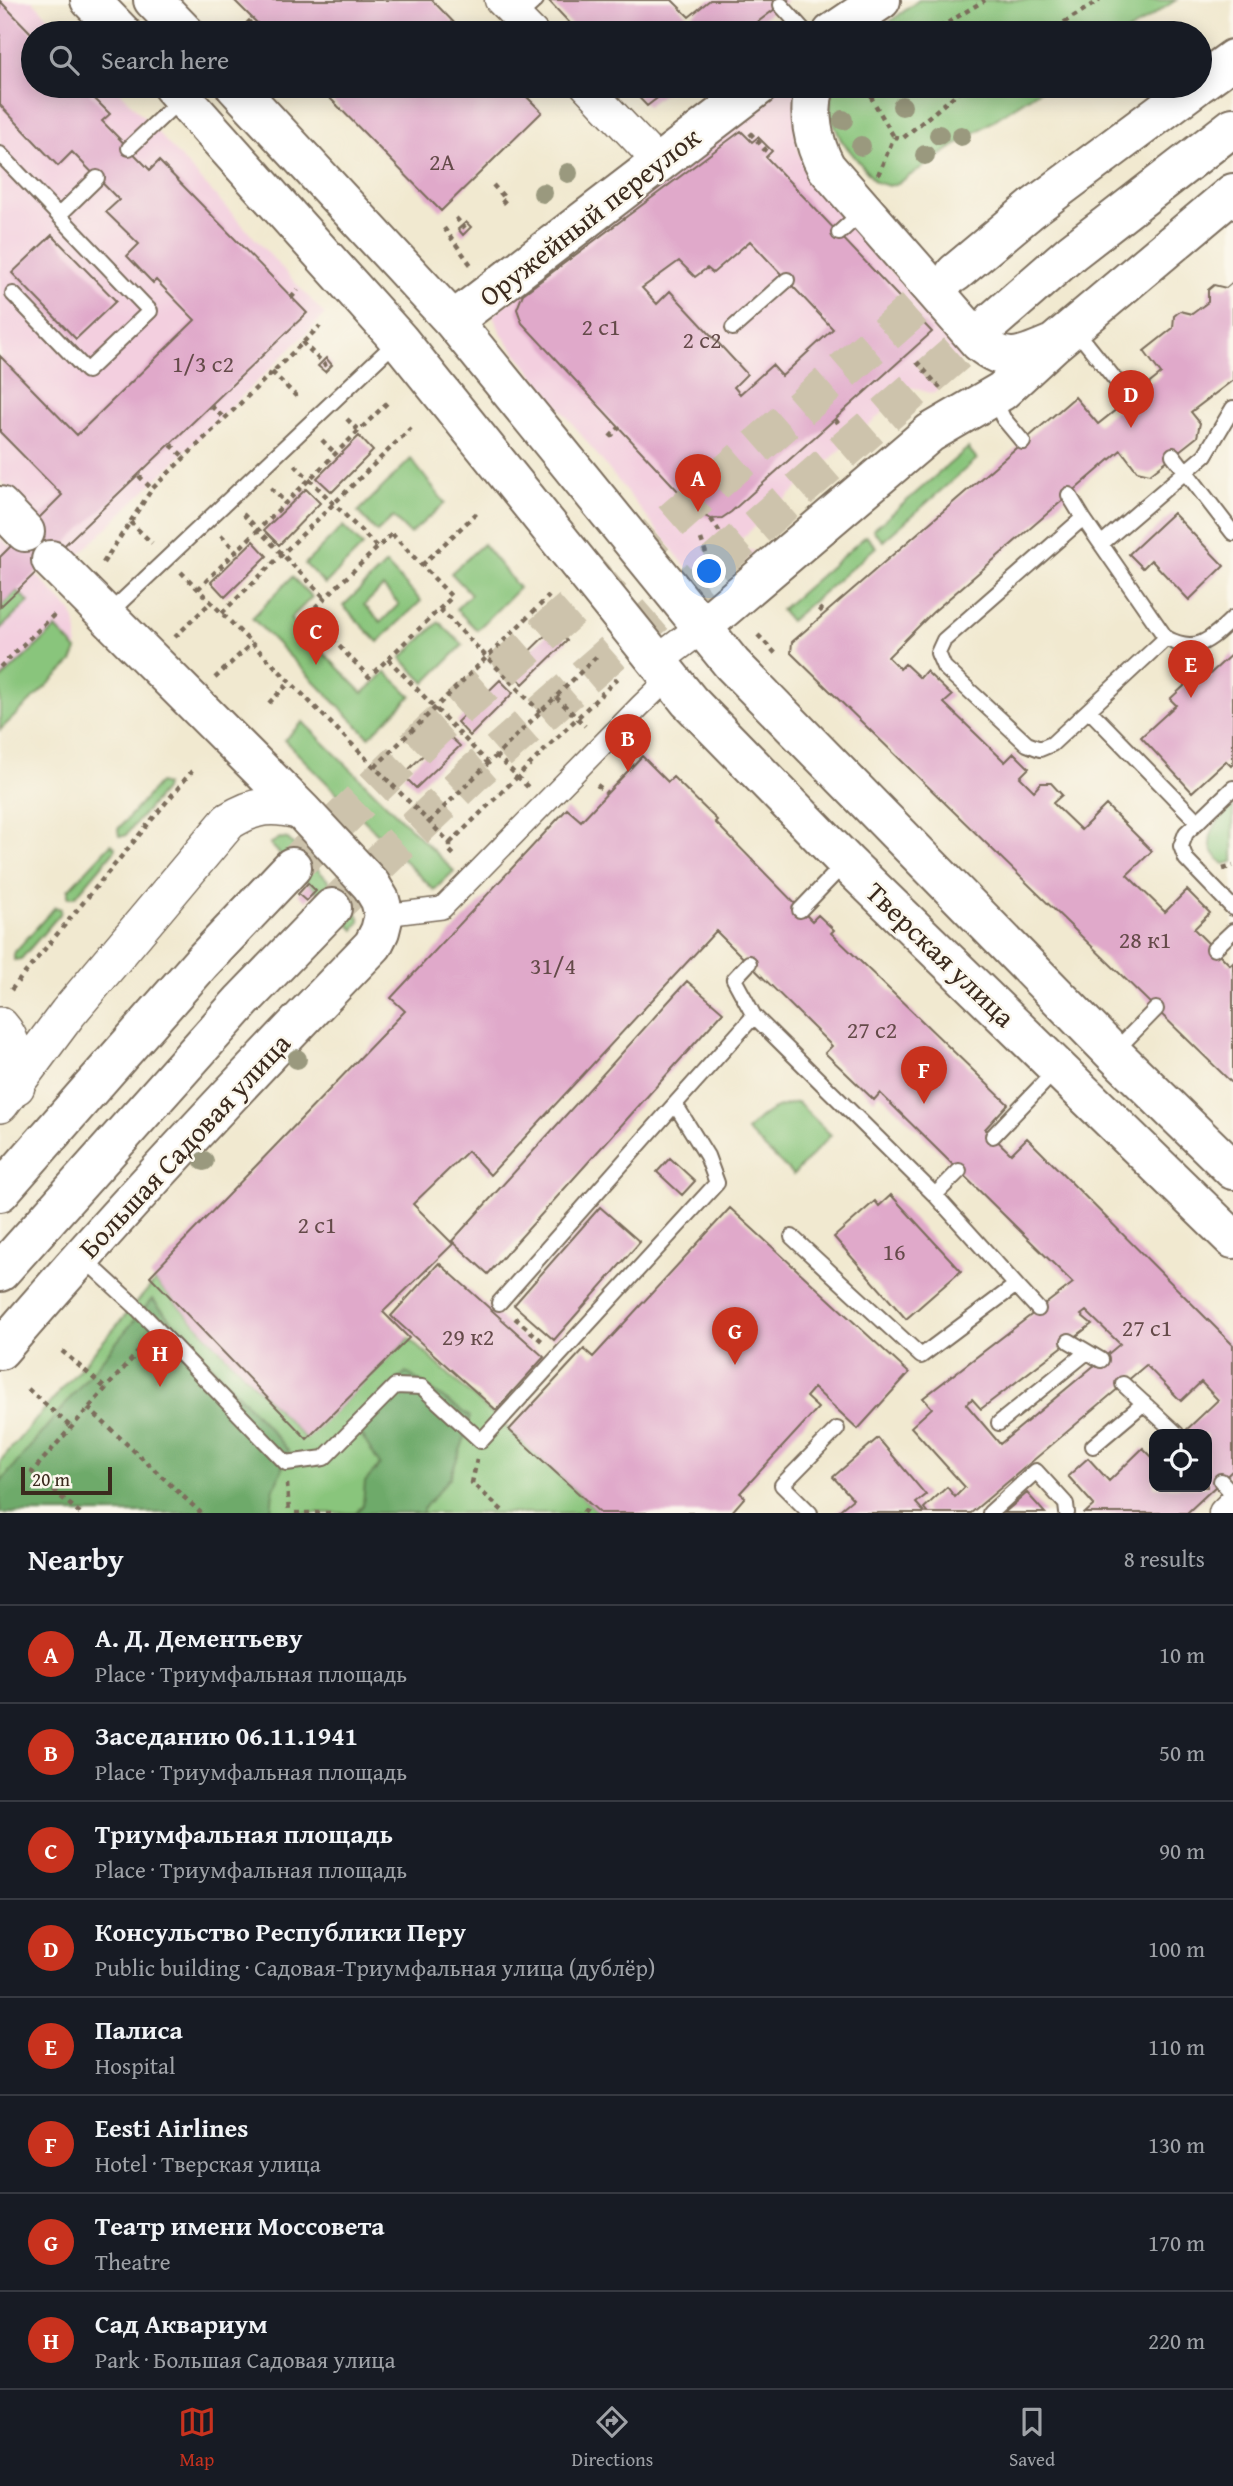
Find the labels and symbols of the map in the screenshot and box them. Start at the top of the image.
street label: Оружейный переулок [470,116,709,316]
house number: 2А [429,144,456,179]
house number: 2 с1 [581,309,621,344]
house number: 2 с2 [682,322,722,357]
house number: 1/3 с2 [172,346,234,381]
pin: D [1108,370,1154,428]
pin: A [675,454,721,512]
your location [692,554,726,588]
pin: C [293,607,339,665]
pin: E [1168,640,1214,698]
pin: B [605,714,651,772]
street label: Тверская улица [857,872,1025,1037]
house number: 28 к1 [1119,922,1171,957]
house number: 31/4 [530,948,576,983]
house number: 27 с2 [847,1012,897,1047]
street label: Большая Садовая улица [69,1023,300,1267]
pin: F [901,1046,947,1104]
house number: 2 с1 [297,1207,337,1242]
house number: 16 [882,1234,906,1269]
pin: G [712,1307,758,1365]
house number: 27 с1 [1122,1310,1172,1345]
house number: 29 к2 [442,1319,494,1354]
pin: H [137,1329,183,1387]
scale bar [21,1464,112,1496]

